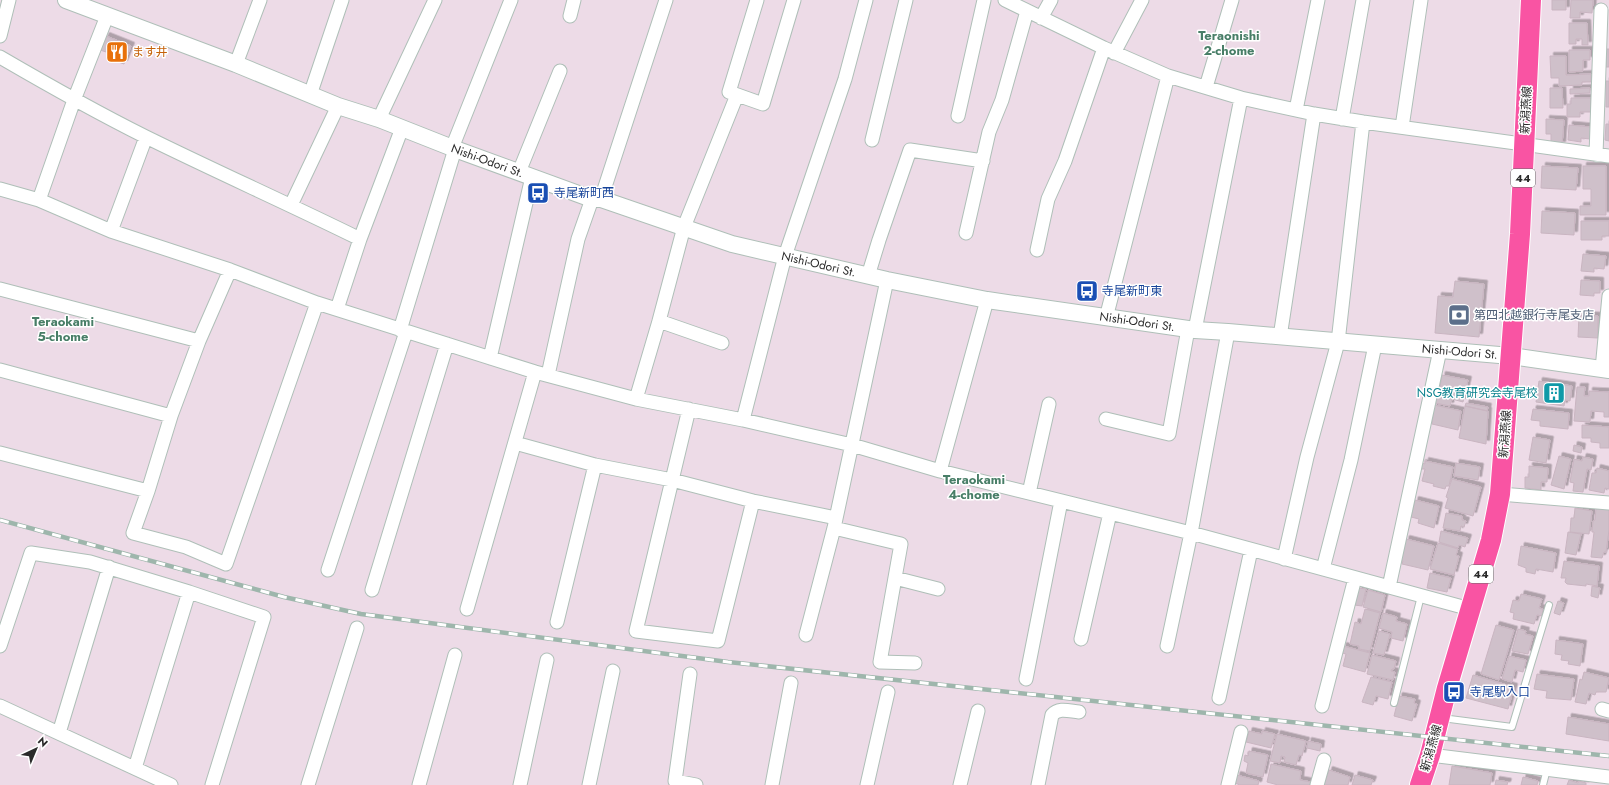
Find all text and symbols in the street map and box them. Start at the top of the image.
district label: Teraonishi 2-chome [1198,26,1260,60]
restaurant icon: ます井 [104,39,130,65]
place label: ます井 [132,43,168,61]
street label: 新潟燕線 [1516,86,1536,134]
street label: Nishi-Odori St. [448,139,526,182]
road number: 44 [1511,169,1535,187]
bus stop icon: 寺尾新町西 [525,180,551,206]
place label: 寺尾新町西 [554,184,614,202]
street label: Nishi-Odori St. [780,247,858,282]
bus stop icon: 寺尾新町東 [1074,278,1100,304]
place label: 寺尾新町東 [1102,282,1162,300]
bank icon: 第四北越銀行寺尾支店 [1446,302,1472,328]
place label: 第四北越銀行寺尾支店 [1474,306,1594,324]
street label: Nishi-Odori St. [1098,307,1176,336]
district label: Teraokami 5-chome [32,312,94,346]
street label: Nishi-Odori St. [1421,339,1498,364]
building icon: NSG教育研究会寺尾校 [1541,380,1567,406]
place label: NSG教育研究会寺尾校 [1417,384,1538,402]
street label: 新潟燕線 [1494,409,1516,459]
district label: Teraokami 4-chome [943,470,1005,504]
road number: 44 [1469,565,1493,583]
bus stop icon: 寺尾駅入口 [1441,679,1467,705]
place label: 寺尾駅入口 [1470,683,1530,701]
street label: 新潟燕線 [1416,722,1446,774]
north arrow [16,729,56,769]
text: N [34,733,52,751]

